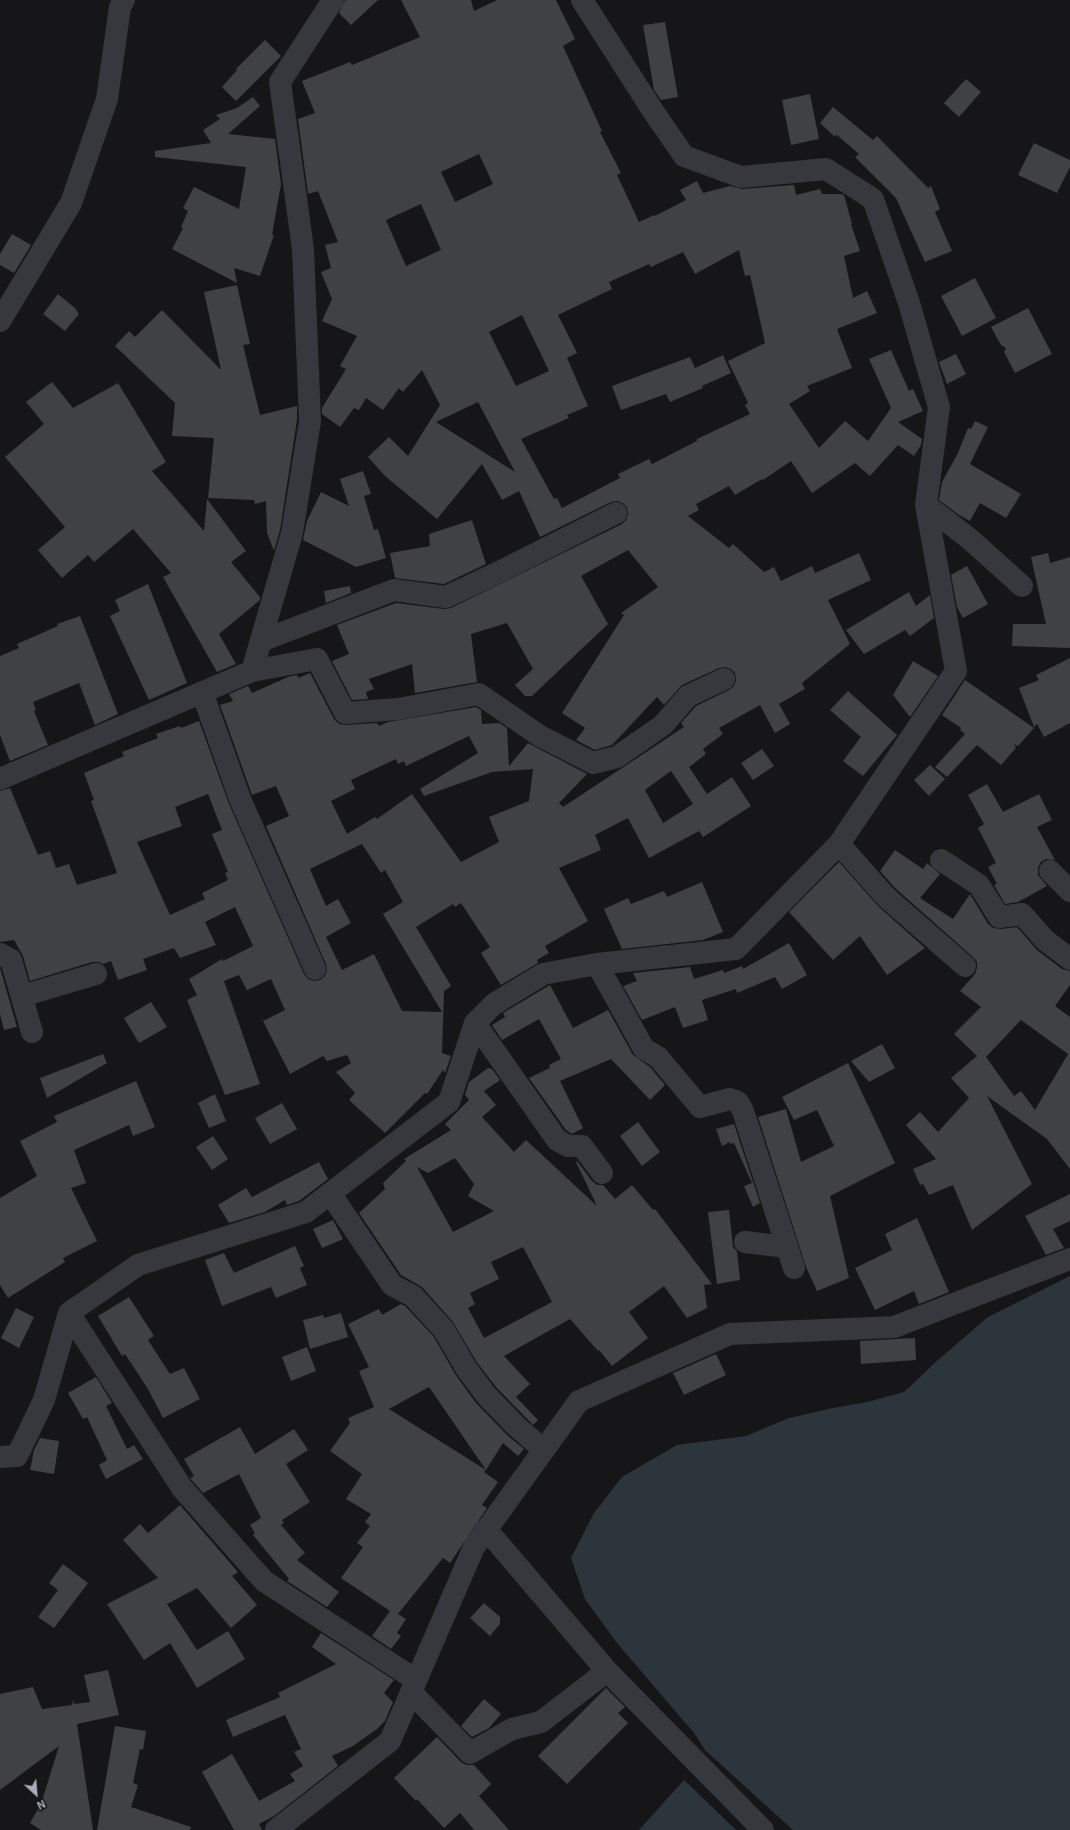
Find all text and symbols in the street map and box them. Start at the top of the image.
north arrow [16,1774,56,1814]
text: N [35,1798,48,1813]

